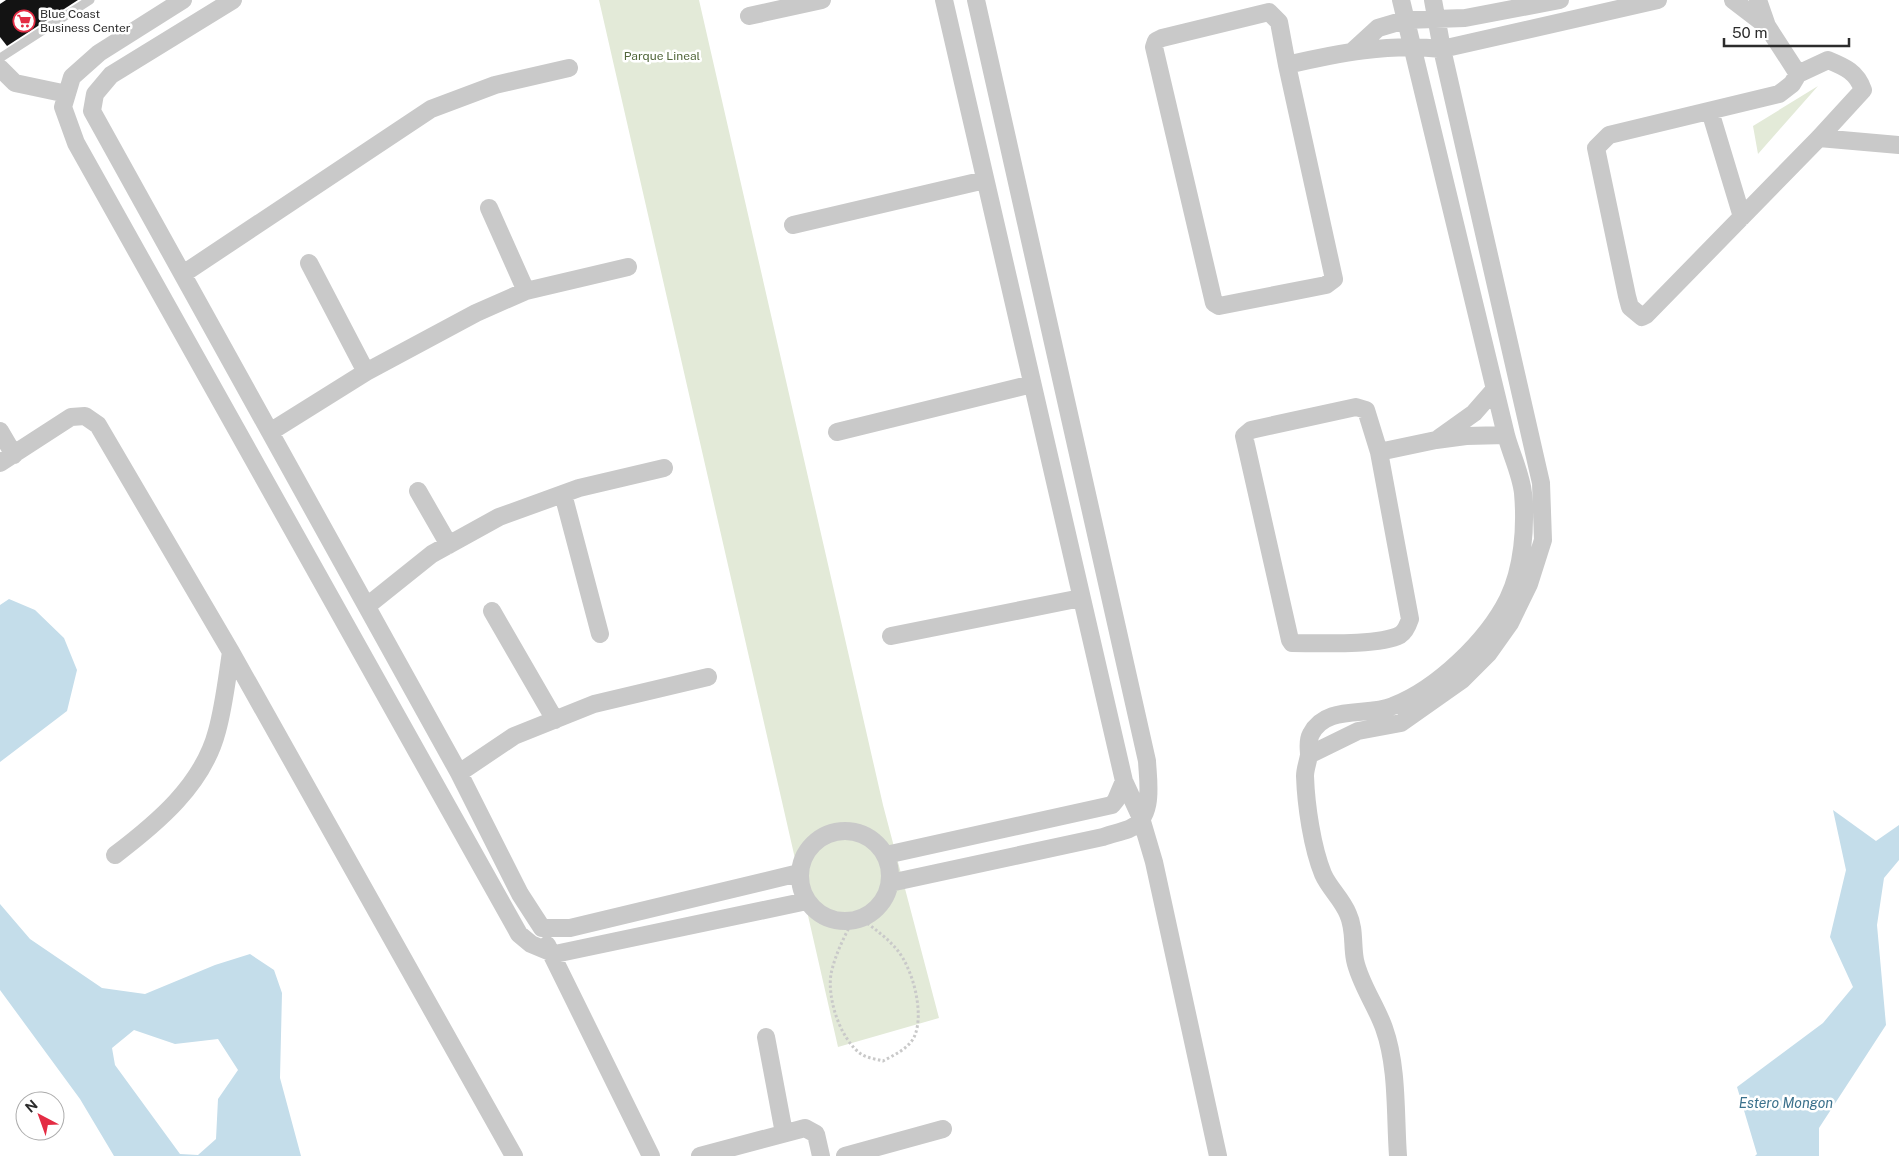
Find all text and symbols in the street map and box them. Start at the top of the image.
place label: Blue Coast Business Center [40,7,131,35]
supermarket icon: Blue Coast Business Center [12,9,36,33]
scale bar [1724,15,1849,47]
text: 50 m [1732,24,1767,41]
park label: Parque Lineal [624,49,701,63]
north arrow [15,1091,65,1141]
water label: Estero Mongon [1739,1095,1833,1111]
text: N [22,1097,41,1116]

